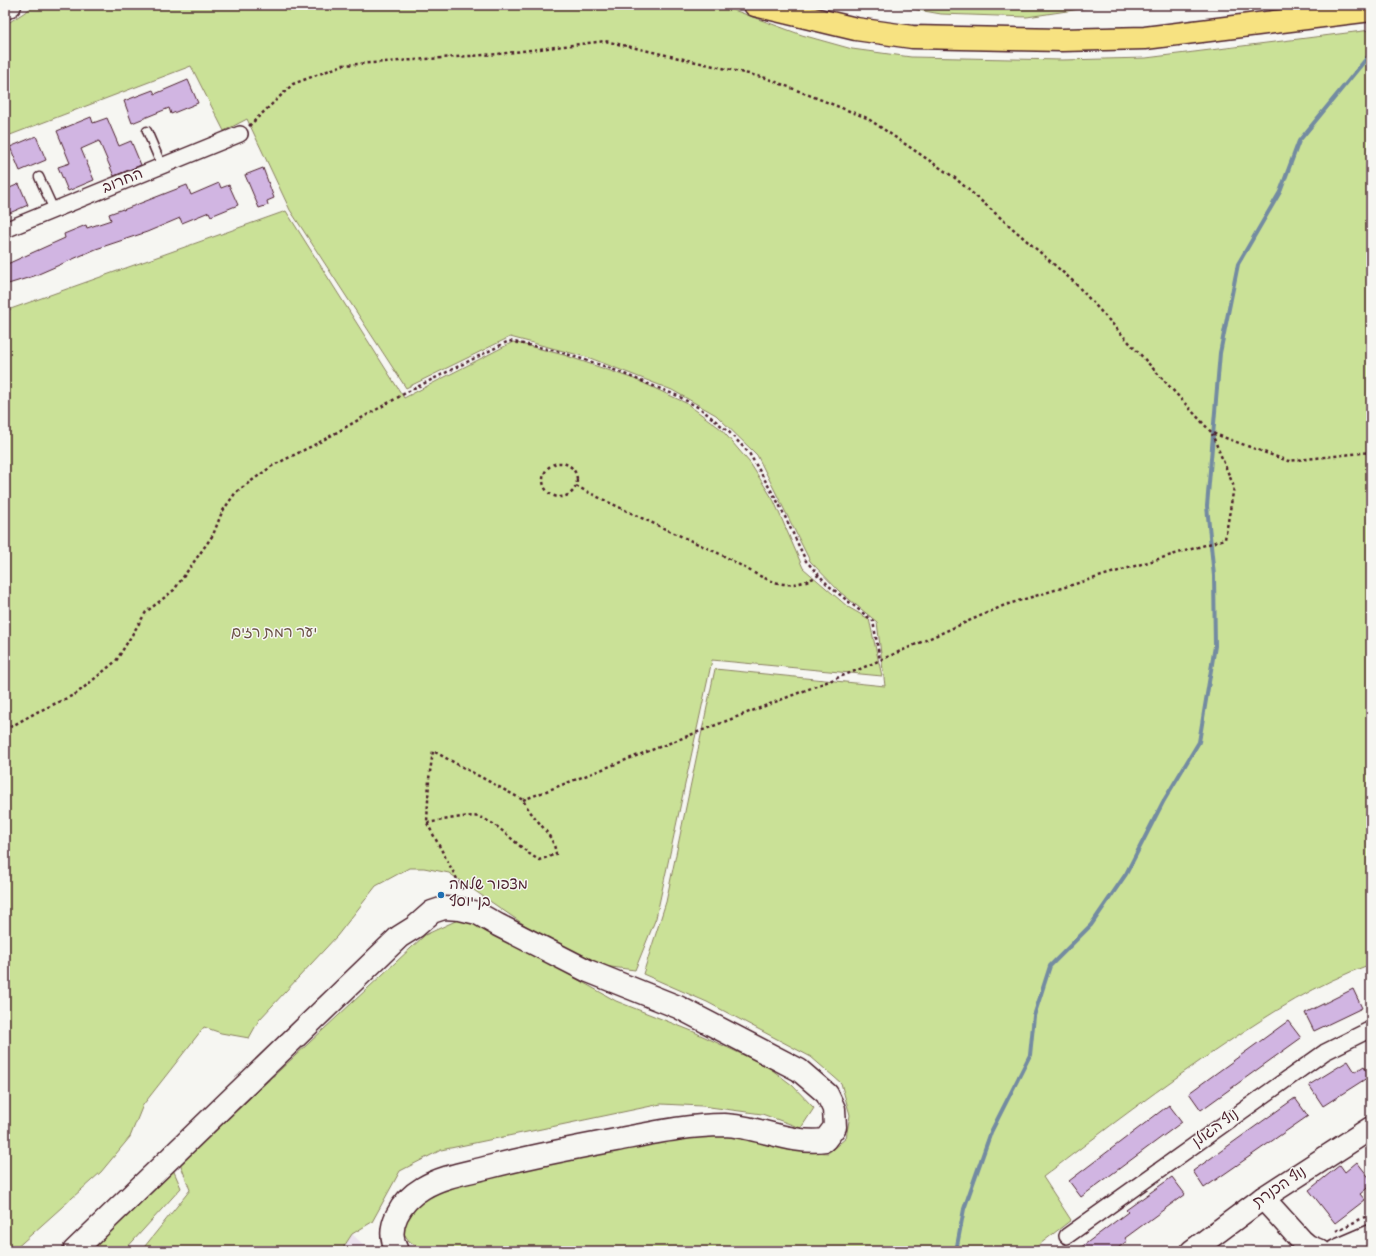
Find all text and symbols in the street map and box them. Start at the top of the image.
street label: החרוב [99,164,147,200]
park label: יער רמת רזים [231,623,317,645]
place label: מצפור שלמה בן יוסף [449,875,528,914]
marker: מצפור שלמה בן יוסף [436,890,446,900]
street label: נוף הגולן [1188,1105,1244,1153]
street label: נוף הכנרת [1249,1162,1311,1214]

